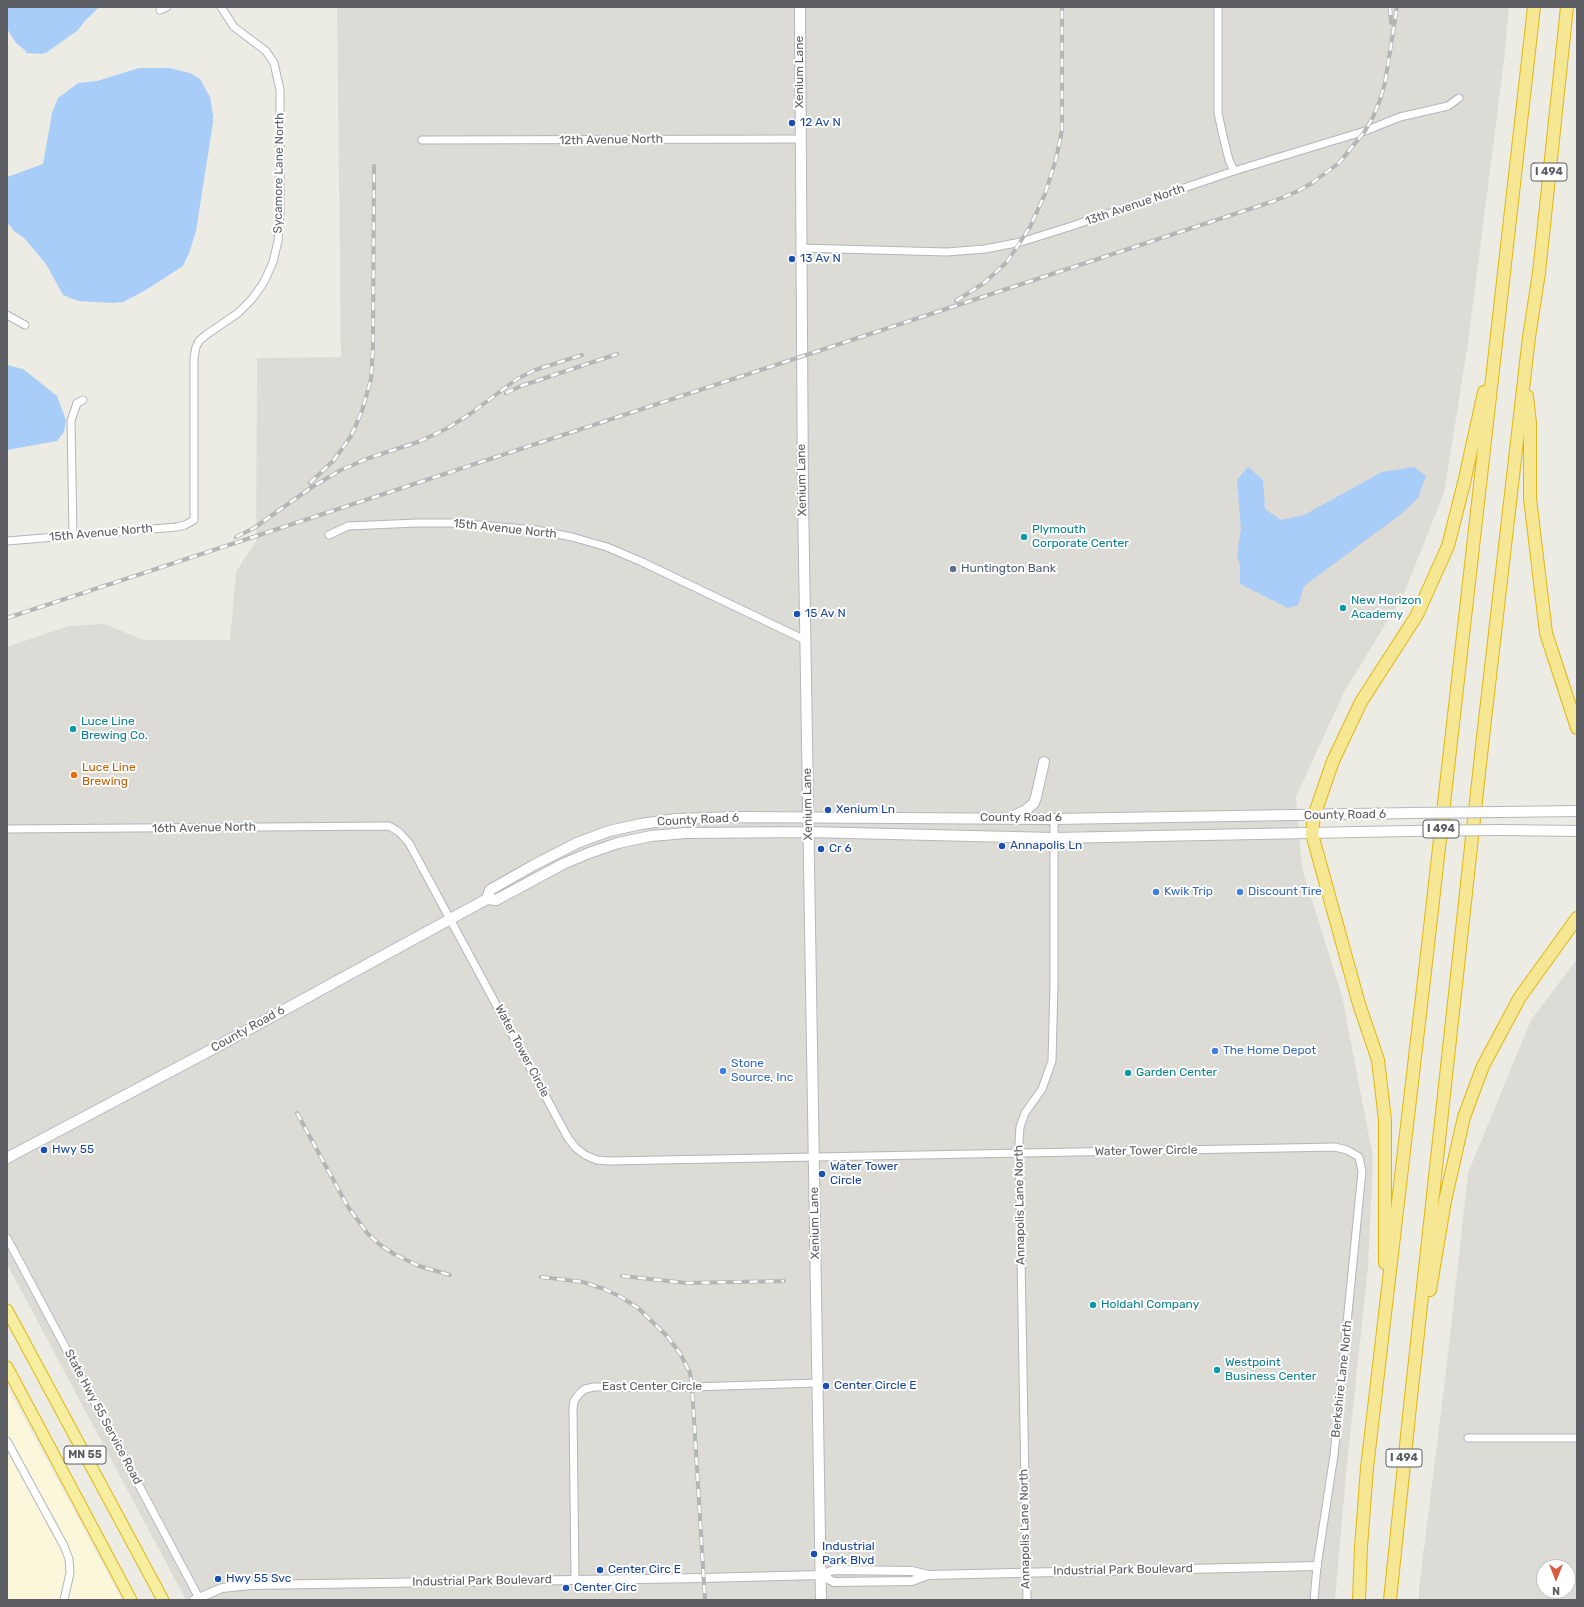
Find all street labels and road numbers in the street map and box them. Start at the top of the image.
street label: Xenium Lane [793,36,807,108]
street label: Sycamore Lane North [271,112,287,234]
street label: 12th Avenue North [559,132,663,148]
road number: I 494 [1531,163,1567,181]
street label: 13th Avenue North [1083,181,1187,229]
street label: Xenium Lane [794,444,810,516]
street label: 15th Avenue North [453,516,557,542]
street label: 15th Avenue North [49,521,153,545]
street label: Xenium Lane [800,768,816,840]
street label: County Road 6 [1304,807,1386,823]
street label: County Road 6 [657,811,739,829]
street label: County Road 6 [980,811,1062,825]
street label: 16th Avenue North [152,820,256,836]
road number: I 494 [1423,820,1459,838]
street label: Water Tower Circle [492,1002,552,1100]
street label: County Road 6 [209,1003,287,1055]
street label: Water Tower Circle [1095,1143,1197,1159]
street label: Annapolis Lane North [1012,1145,1028,1265]
street label: Xenium Lane [807,1187,823,1259]
street label: Berkshire Lane North [1329,1320,1355,1438]
street label: State Hwy 55 Service Road [61,1347,145,1487]
street label: East Center Circle [602,1380,702,1394]
road number: MN 55 [64,1446,106,1464]
road number: I 494 [1386,1449,1422,1467]
street label: Annapolis Lane North [1017,1469,1033,1589]
street label: Industrial Park Boulevard [1053,1562,1193,1578]
street label: Industrial Park Boulevard [412,1573,552,1589]

